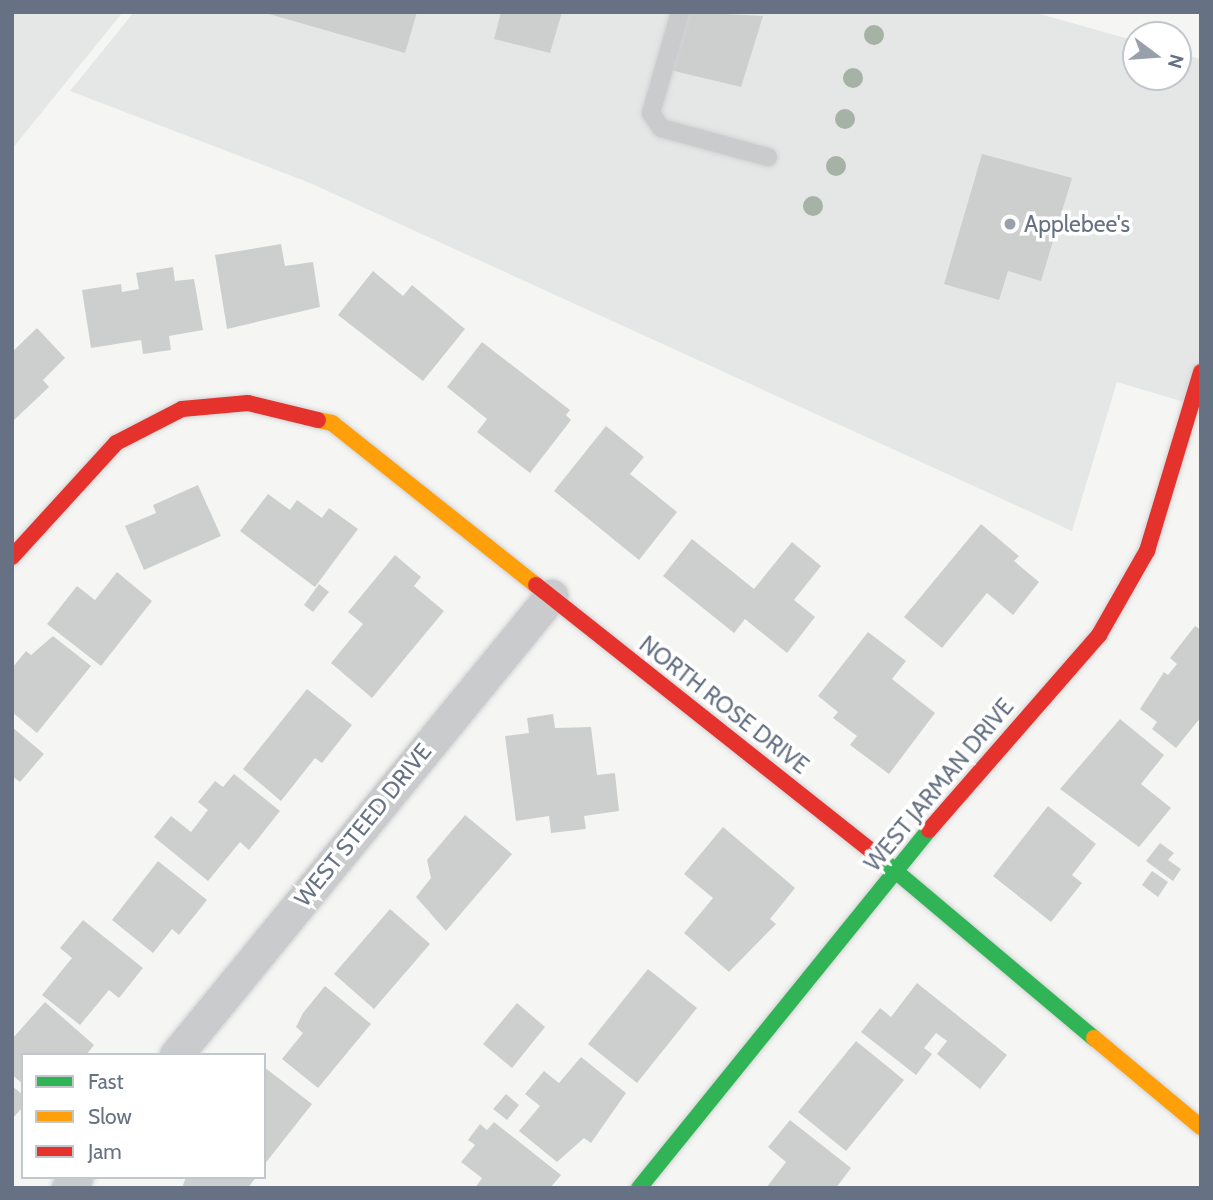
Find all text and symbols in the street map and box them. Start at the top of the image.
north arrow [1122,21,1192,91]
text: N [1163,52,1189,71]
place label: Applebee's [1024,210,1130,238]
marker: Applebee's [1002,216,1018,232]
street label: NORTH ROSE DRIVE [634,630,814,780]
street label: WEST JARMAN DRIVE [859,693,1019,877]
street label: WEST STEED DRIVE [289,738,437,912]
legend [21,1053,266,1179]
text: Fast [88,1069,124,1094]
text: Slow [88,1104,132,1129]
text: Jam [88,1139,122,1164]

